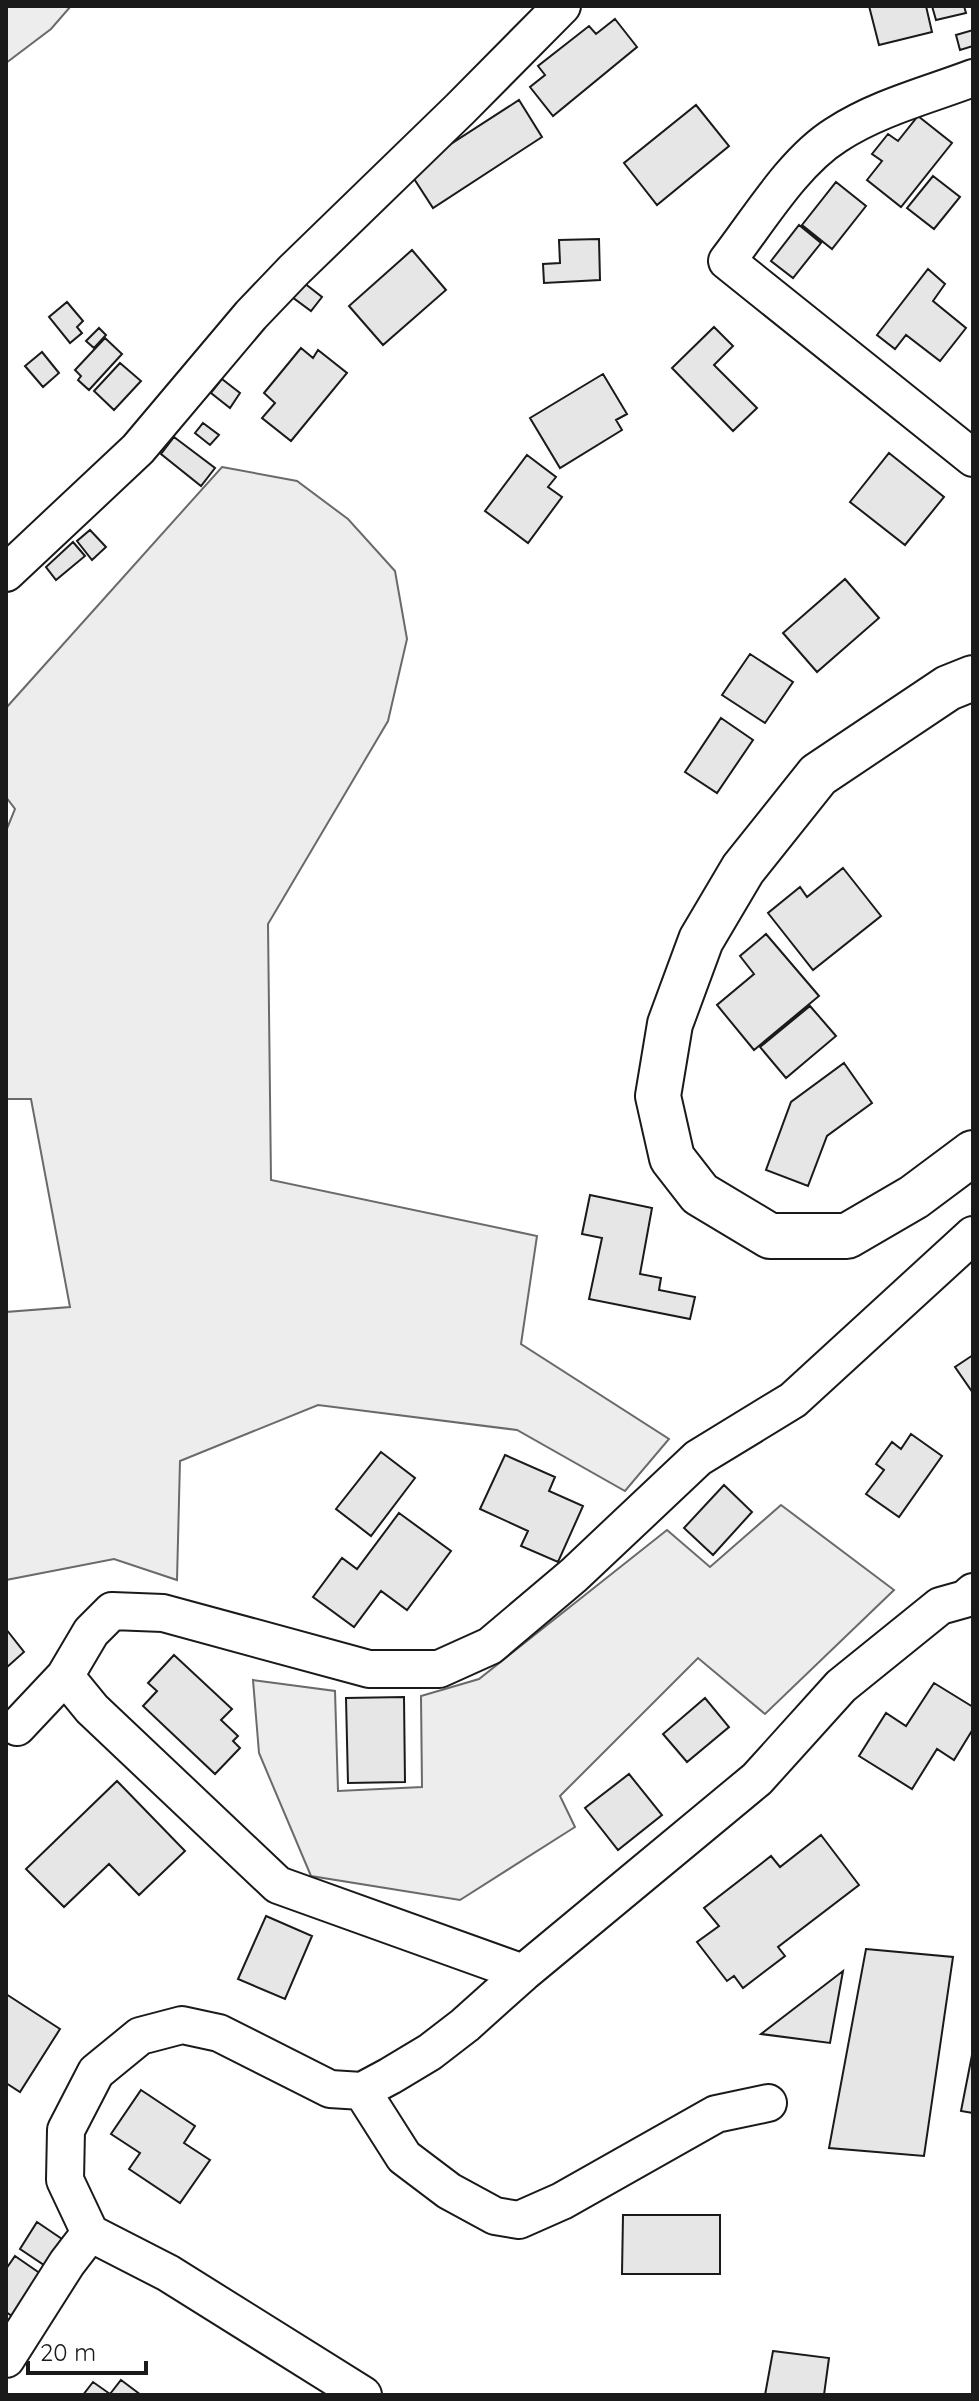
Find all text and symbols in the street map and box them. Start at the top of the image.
scale bar [28,2325,146,2375]
text: 20 m [40,2337,96,2367]

